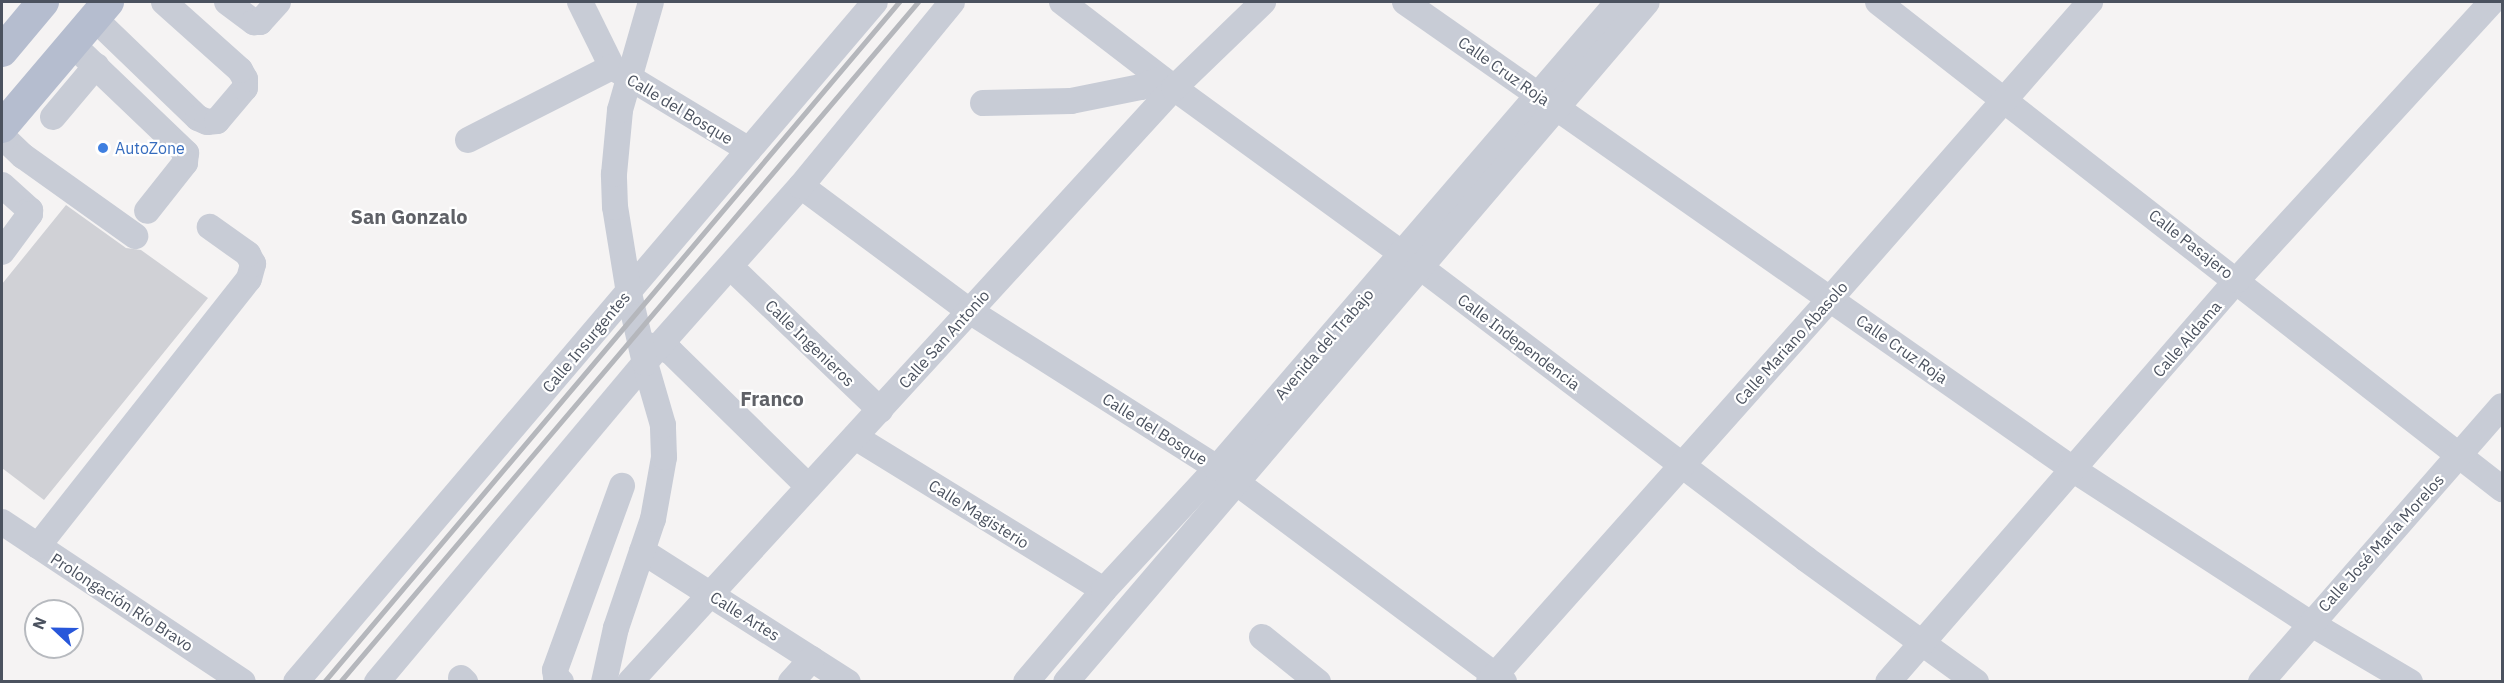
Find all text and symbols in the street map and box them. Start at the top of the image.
street label: Calle Cruz Roja [1455,32,1553,110]
street label: Calle del Bosque [624,70,736,148]
place label: AutoZone [115,138,185,158]
marker: AutoZone [96,141,110,155]
district label: San Gonzalo [350,204,468,228]
street label: Calle Pasajero [2145,205,2237,283]
street label: Calle Mariano Abasolo [1730,277,1852,409]
street label: Avenida del Trabajo [1271,285,1377,403]
street label: Calle San Antonio [895,286,993,392]
street label: Calle Insurgentes [538,288,634,396]
street label: Calle Independencia [1454,290,1584,394]
street label: Calle Ingenieros [761,296,859,390]
street label: Calle Aldama [2149,297,2225,381]
street label: Calle Cruz Roja [1853,310,1951,388]
district label: Franco [740,386,804,410]
street label: Calle del Bosque [1099,389,1211,469]
street label: Calle José María Morelos [2314,470,2448,616]
street label: Calle Magisterio [925,476,1033,552]
street label: Prolongación Río Bravo [47,549,197,655]
street label: Calle Artes [707,587,783,645]
north arrow [24,599,84,659]
text: N [28,614,51,632]

